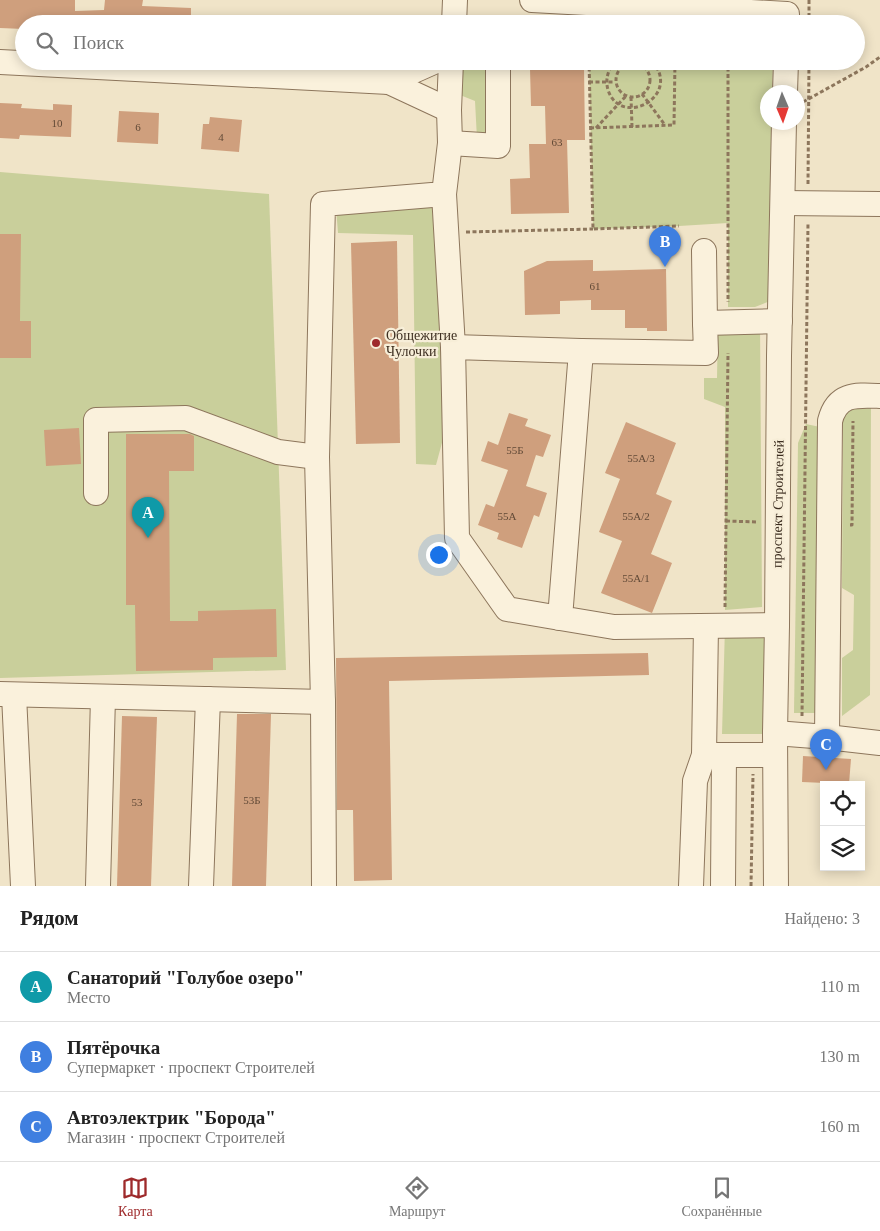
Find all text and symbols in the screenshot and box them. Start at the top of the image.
search box [15,15,865,70]
icon: search [33,29,61,57]
text: Поиск [73,32,124,53]
north arrow [760,85,805,130]
house number: 10 [52,117,63,129]
house number: 6 [135,121,141,133]
house number: 4 [218,131,224,143]
house number: 63 [552,136,563,148]
pin: B [649,226,681,267]
house number: 61 [590,280,601,292]
place label: Общежитие Чулочки [386,328,457,359]
marker: Общежитие Чулочки [370,337,382,349]
street label: проспект Строителей [769,439,787,568]
house number: 55Б [506,444,524,456]
house number: 55А/3 [627,452,655,464]
pin: A [132,497,164,538]
house number: 55А [498,510,517,522]
house number: 55А/2 [622,510,650,522]
your location [426,542,452,568]
house number: 55А/1 [622,572,650,584]
pin: C [810,729,842,770]
map controls [820,781,865,871]
button: locate [820,781,865,826]
house number: 53Б [243,794,261,806]
house number: 53 [132,796,143,808]
button: layers [820,826,865,871]
text: Рядом [20,906,79,930]
text: Найдено: 3 [785,910,860,927]
text: Санаторий "Голубое озеро" [67,967,304,988]
text: A [30,978,42,995]
text: 110 m [820,978,860,995]
text: Место [67,989,110,1006]
text: Пятёрочка [67,1037,160,1058]
text: B [31,1048,41,1065]
text: 130 m [820,1048,860,1065]
text: Супермаркет · проспект Строителей [67,1059,315,1076]
text: Автоэлектрик "Борода" [67,1107,276,1128]
text: C [30,1118,42,1135]
text: 160 m [820,1118,860,1135]
text: Магазин · проспект Строителей [67,1129,285,1146]
tab: Карта [118,1174,153,1220]
tab: Маршрут [389,1174,445,1220]
tab: Сохранённые [681,1174,762,1220]

